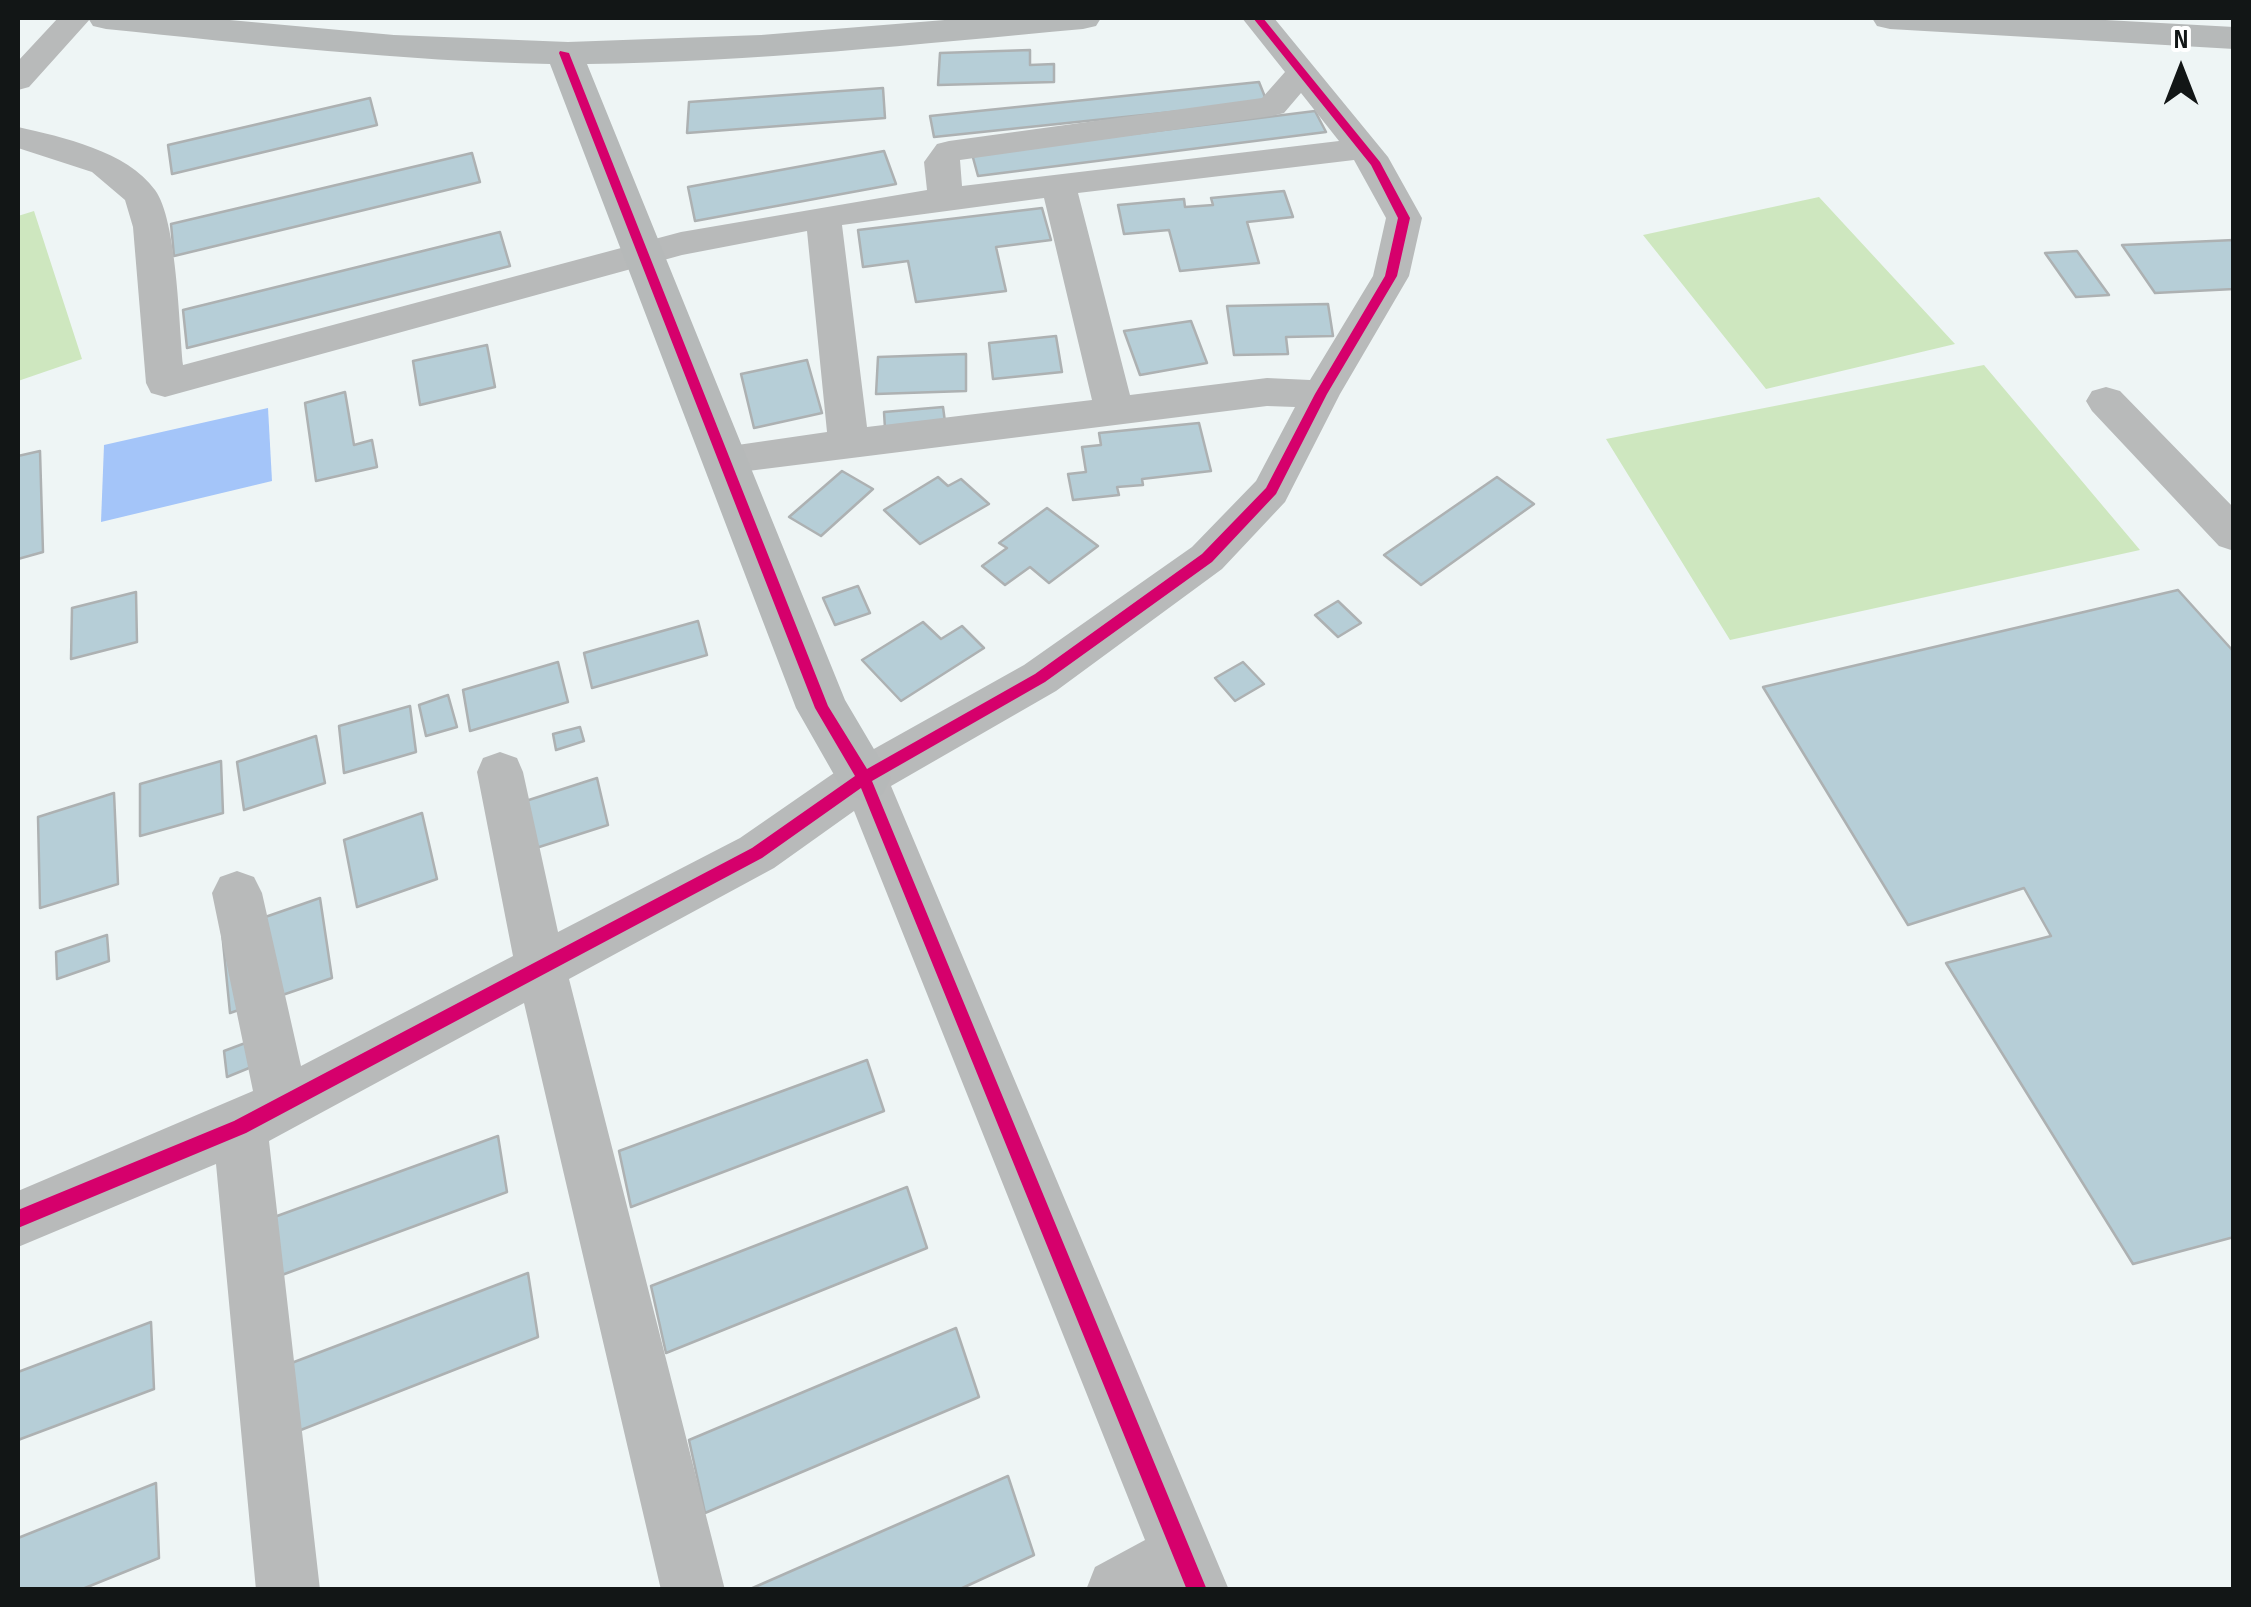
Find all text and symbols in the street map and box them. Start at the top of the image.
north arrow [2131,20,2231,120]
text: N [2174,23,2188,56]

